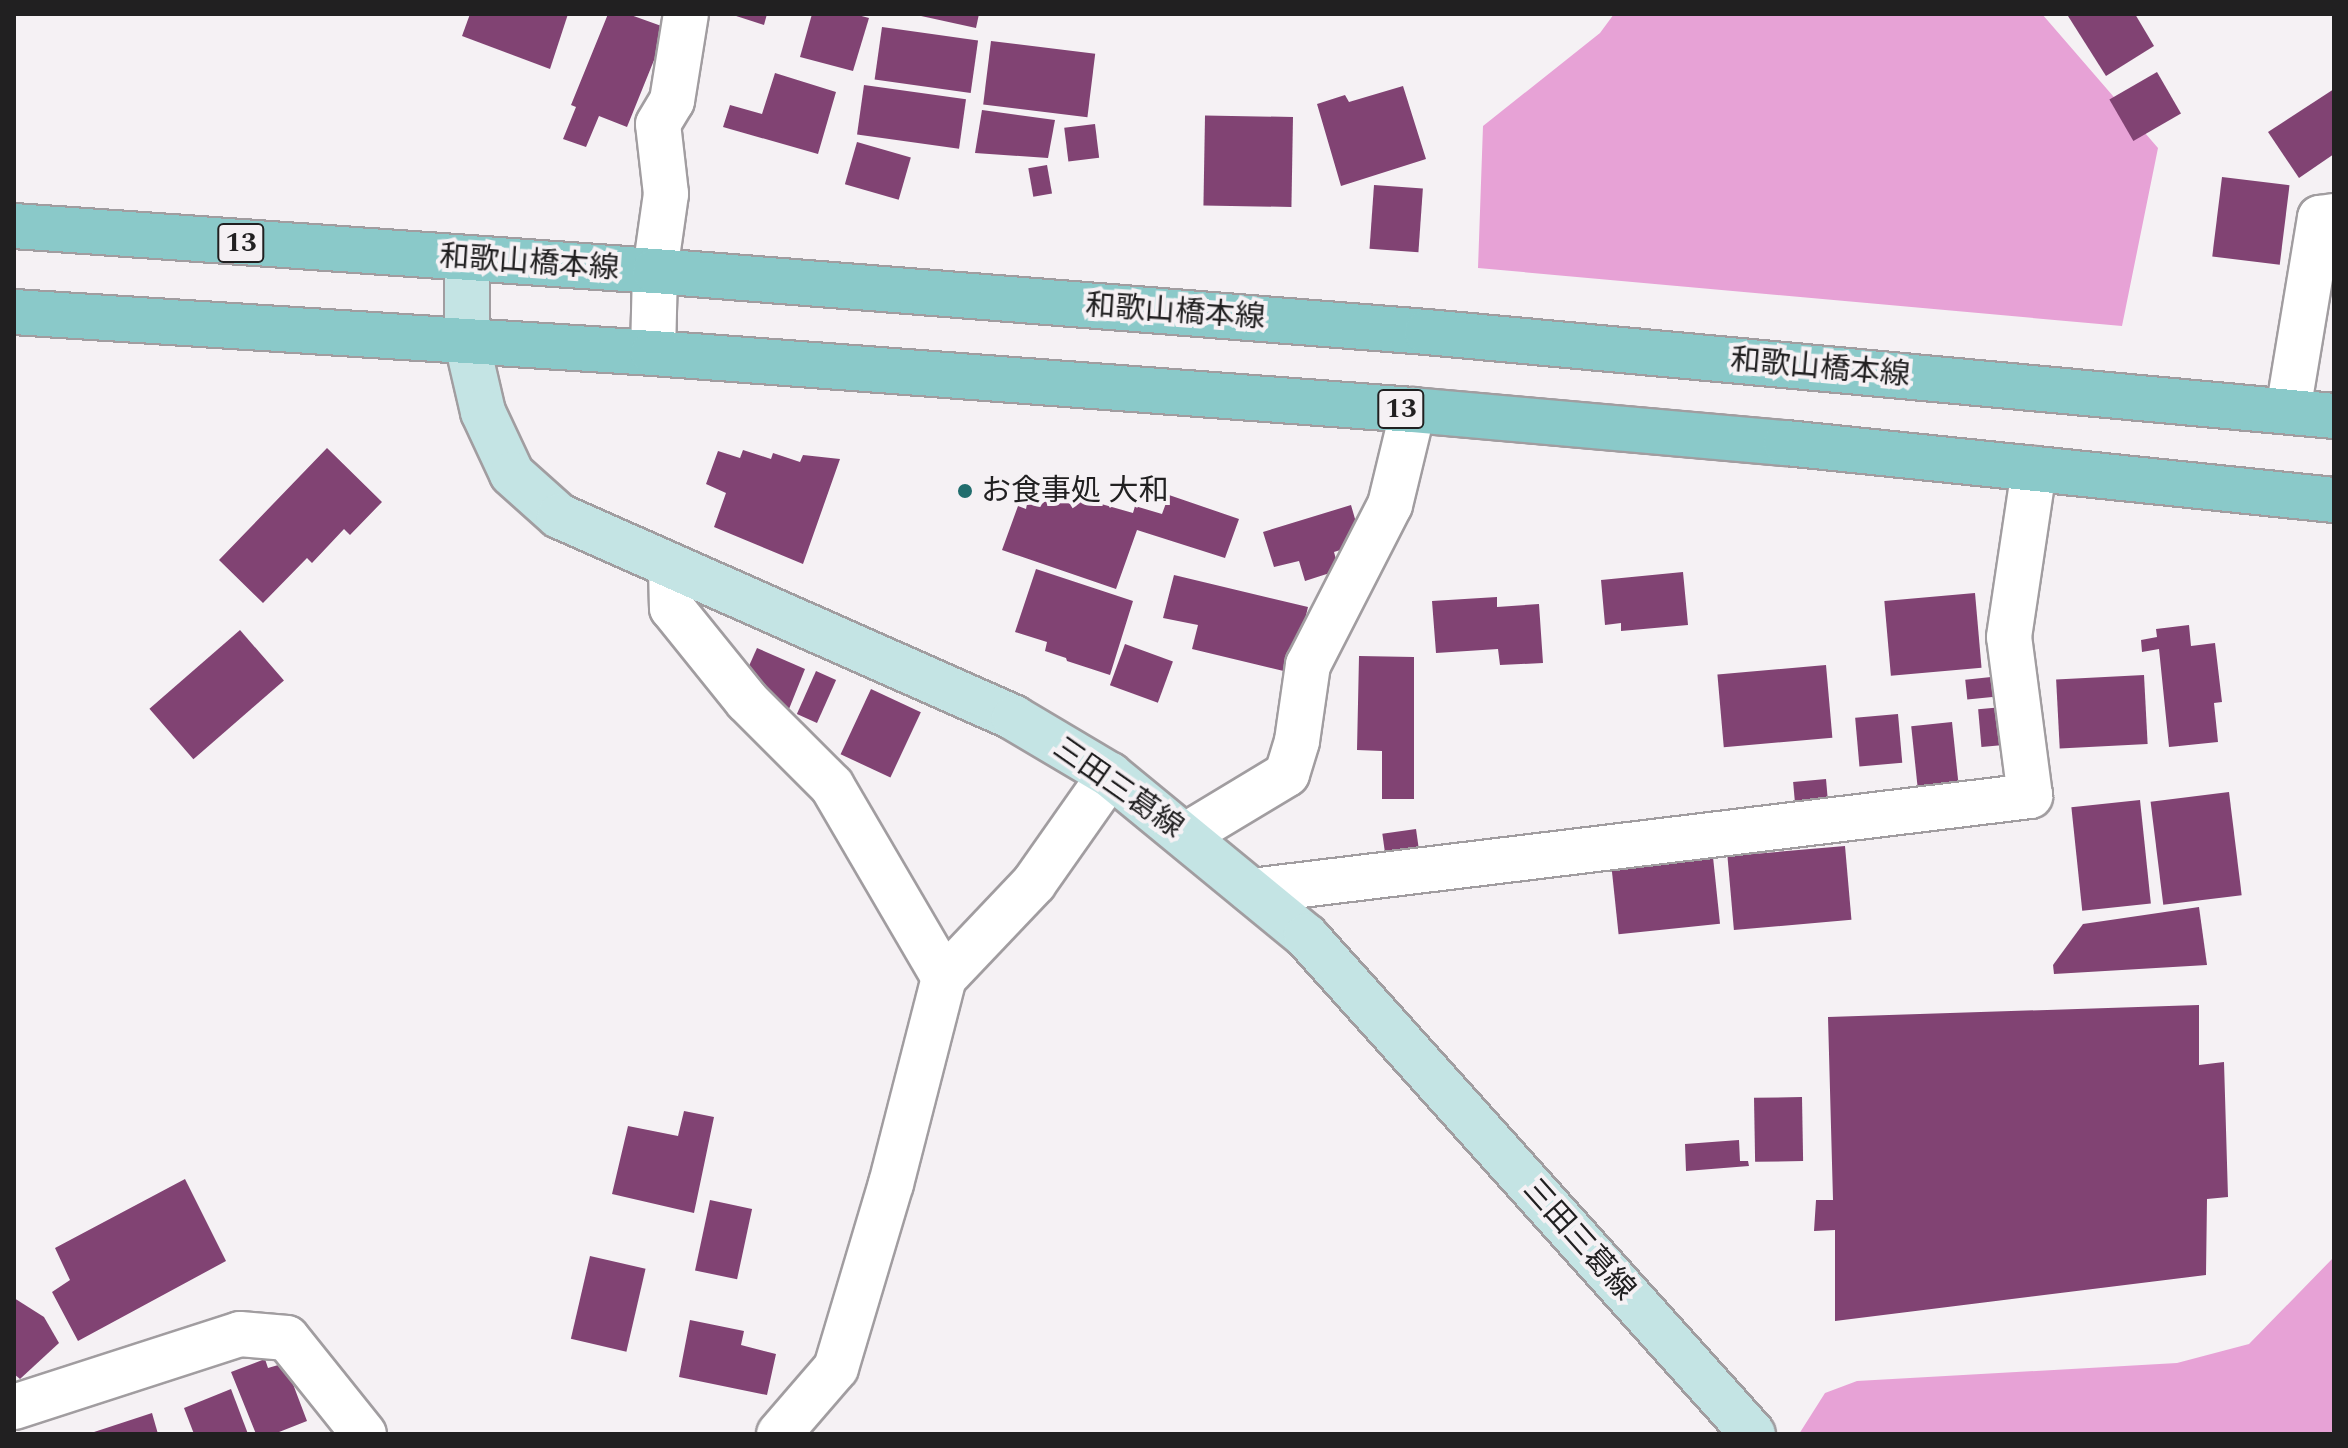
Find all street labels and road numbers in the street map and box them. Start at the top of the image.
road number: 13 [217,219,265,267]
street label: 和歌山橋本線 [438,239,620,287]
street label: 和歌山橋本線 [1084,288,1266,336]
street label: 和歌山橋本線 [1729,342,1911,394]
road number: 13 [1377,385,1425,433]
street label: 三田三葛線 [1046,730,1190,846]
street label: 三田三葛線 [1515,1172,1643,1308]

